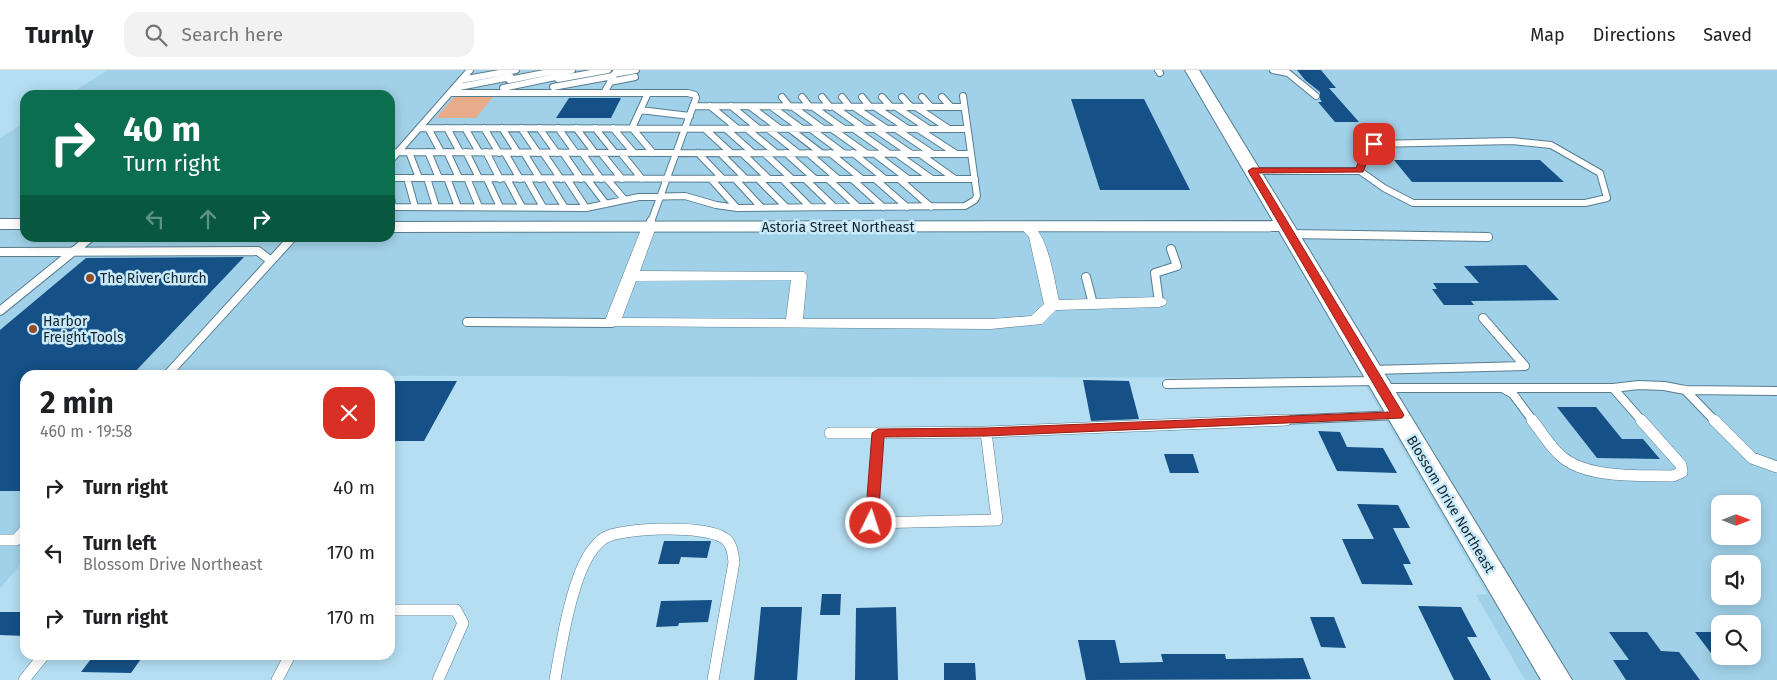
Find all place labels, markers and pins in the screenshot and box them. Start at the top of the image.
pin [1353,123,1395,165]
place label: The River Church [100,270,207,287]
marker: The River Church [84,272,96,284]
place label: Harbor Freight Tools [43,313,124,346]
marker: Harbor Freight Tools [27,323,39,335]

